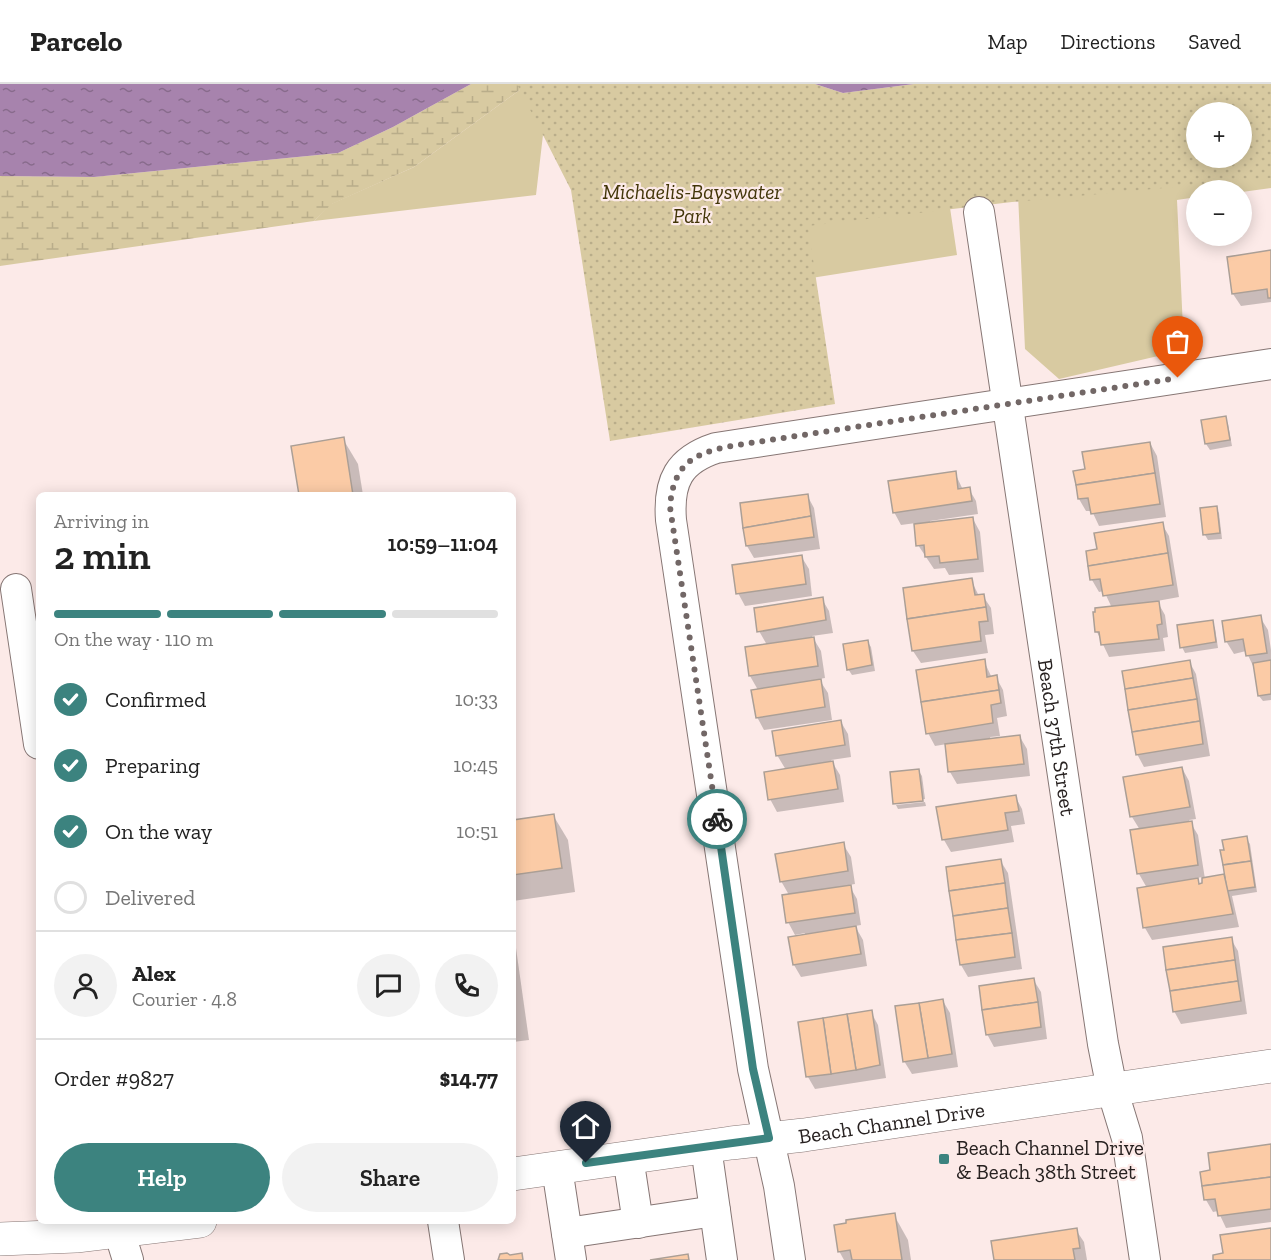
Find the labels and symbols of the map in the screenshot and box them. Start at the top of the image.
park label: Michaelis-Bayswater Park [602,179,782,228]
pin [1152,316,1203,378]
street label: Beach 37th Street [1033,657,1081,818]
courier [687,789,747,849]
street label: Beach Channel Drive [797,1096,986,1148]
pin [560,1101,611,1163]
place label: Beach Channel Drive & Beach 38th Street [956,1135,1144,1184]
marker: Beach Channel Drive & Beach 38th Street [937,1152,951,1166]

